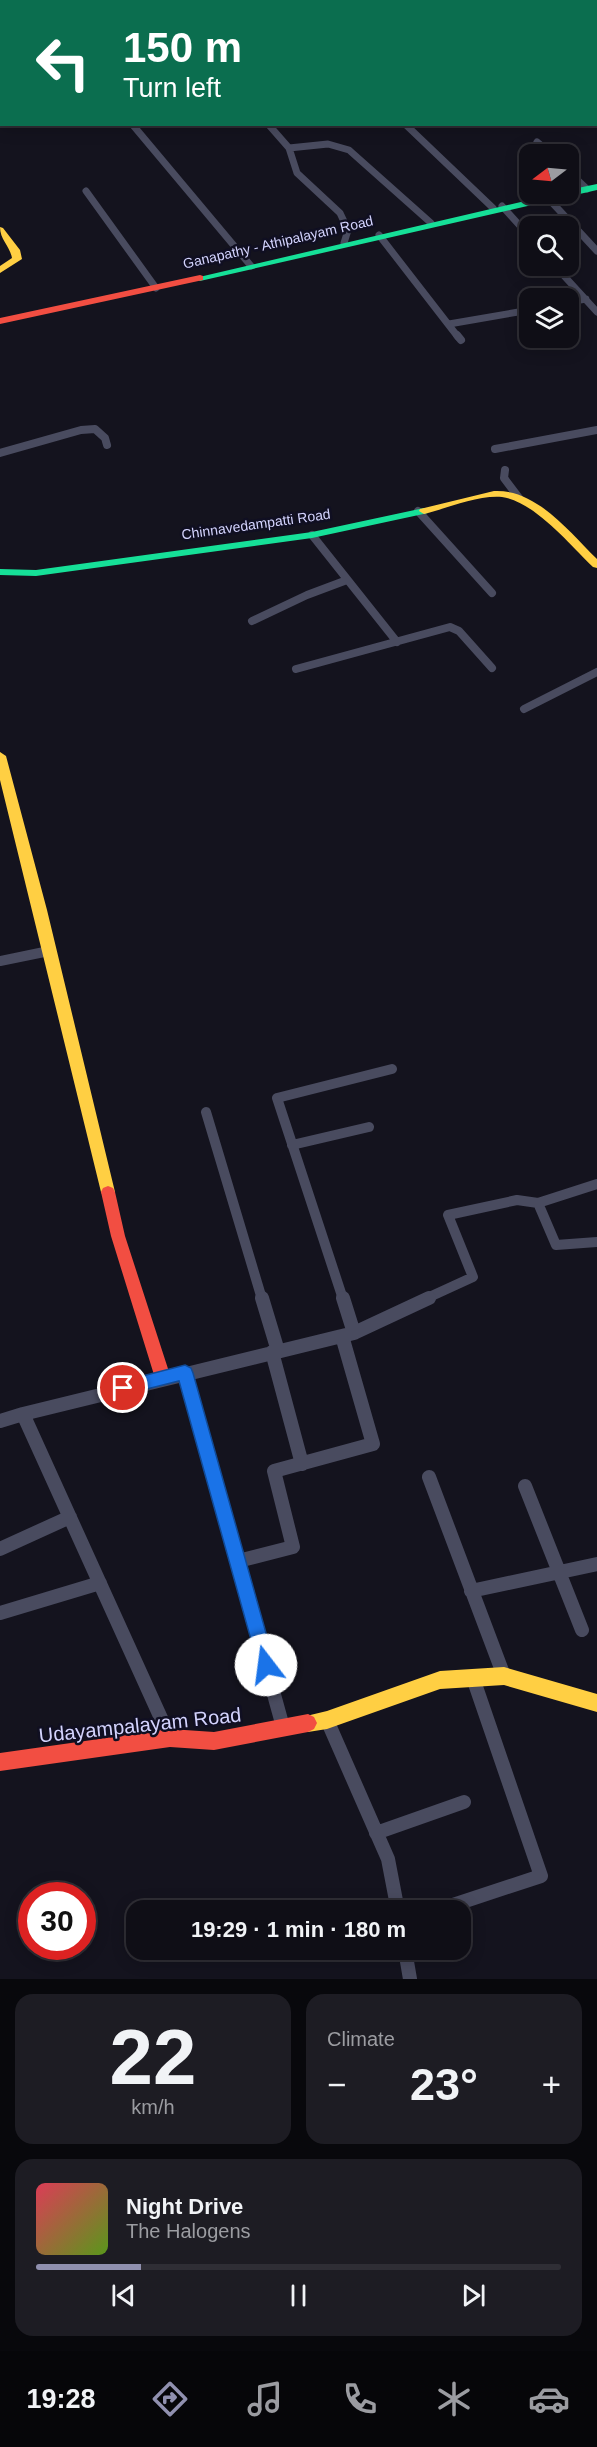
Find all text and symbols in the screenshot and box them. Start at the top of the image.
icon: left [24,24,102,102]
text: 150 m [123,24,242,71]
text: Turn left [123,73,221,103]
north arrow [519,144,579,204]
map controls [519,144,579,348]
street label: Ganapathy - Athipalayam Road [181,212,375,272]
button: search [519,216,579,276]
button: layers [519,288,579,348]
street label: Chinnavedampatti Road [181,506,331,542]
pin [97,1362,148,1413]
icon: arrive [106,1371,139,1404]
position arrow [234,1633,298,1697]
street label: Udayampalayam Road [38,1703,242,1747]
speed limit sign: 30 [18,1882,96,1960]
text: 19:29 · 1 min · 180 m [191,1917,406,1942]
text: 22 [110,2013,196,2101]
text: Climate [327,2028,395,2050]
text: 23° [410,2059,478,2110]
text: − [327,2066,346,2103]
text: + [542,2066,561,2103]
text: km/h [131,2096,175,2118]
text: Night Drive [126,2194,243,2219]
text: The Halogens [126,2220,251,2242]
icon: previous [107,2279,140,2312]
icon: pause [282,2279,315,2312]
icon: next [457,2279,490,2312]
icon: directions [149,2378,191,2420]
icon: music [244,2378,286,2420]
icon: phone [339,2378,381,2420]
icon: climate [433,2378,475,2420]
icon: car [528,2378,570,2420]
text: 19:28 [26,2384,96,2414]

